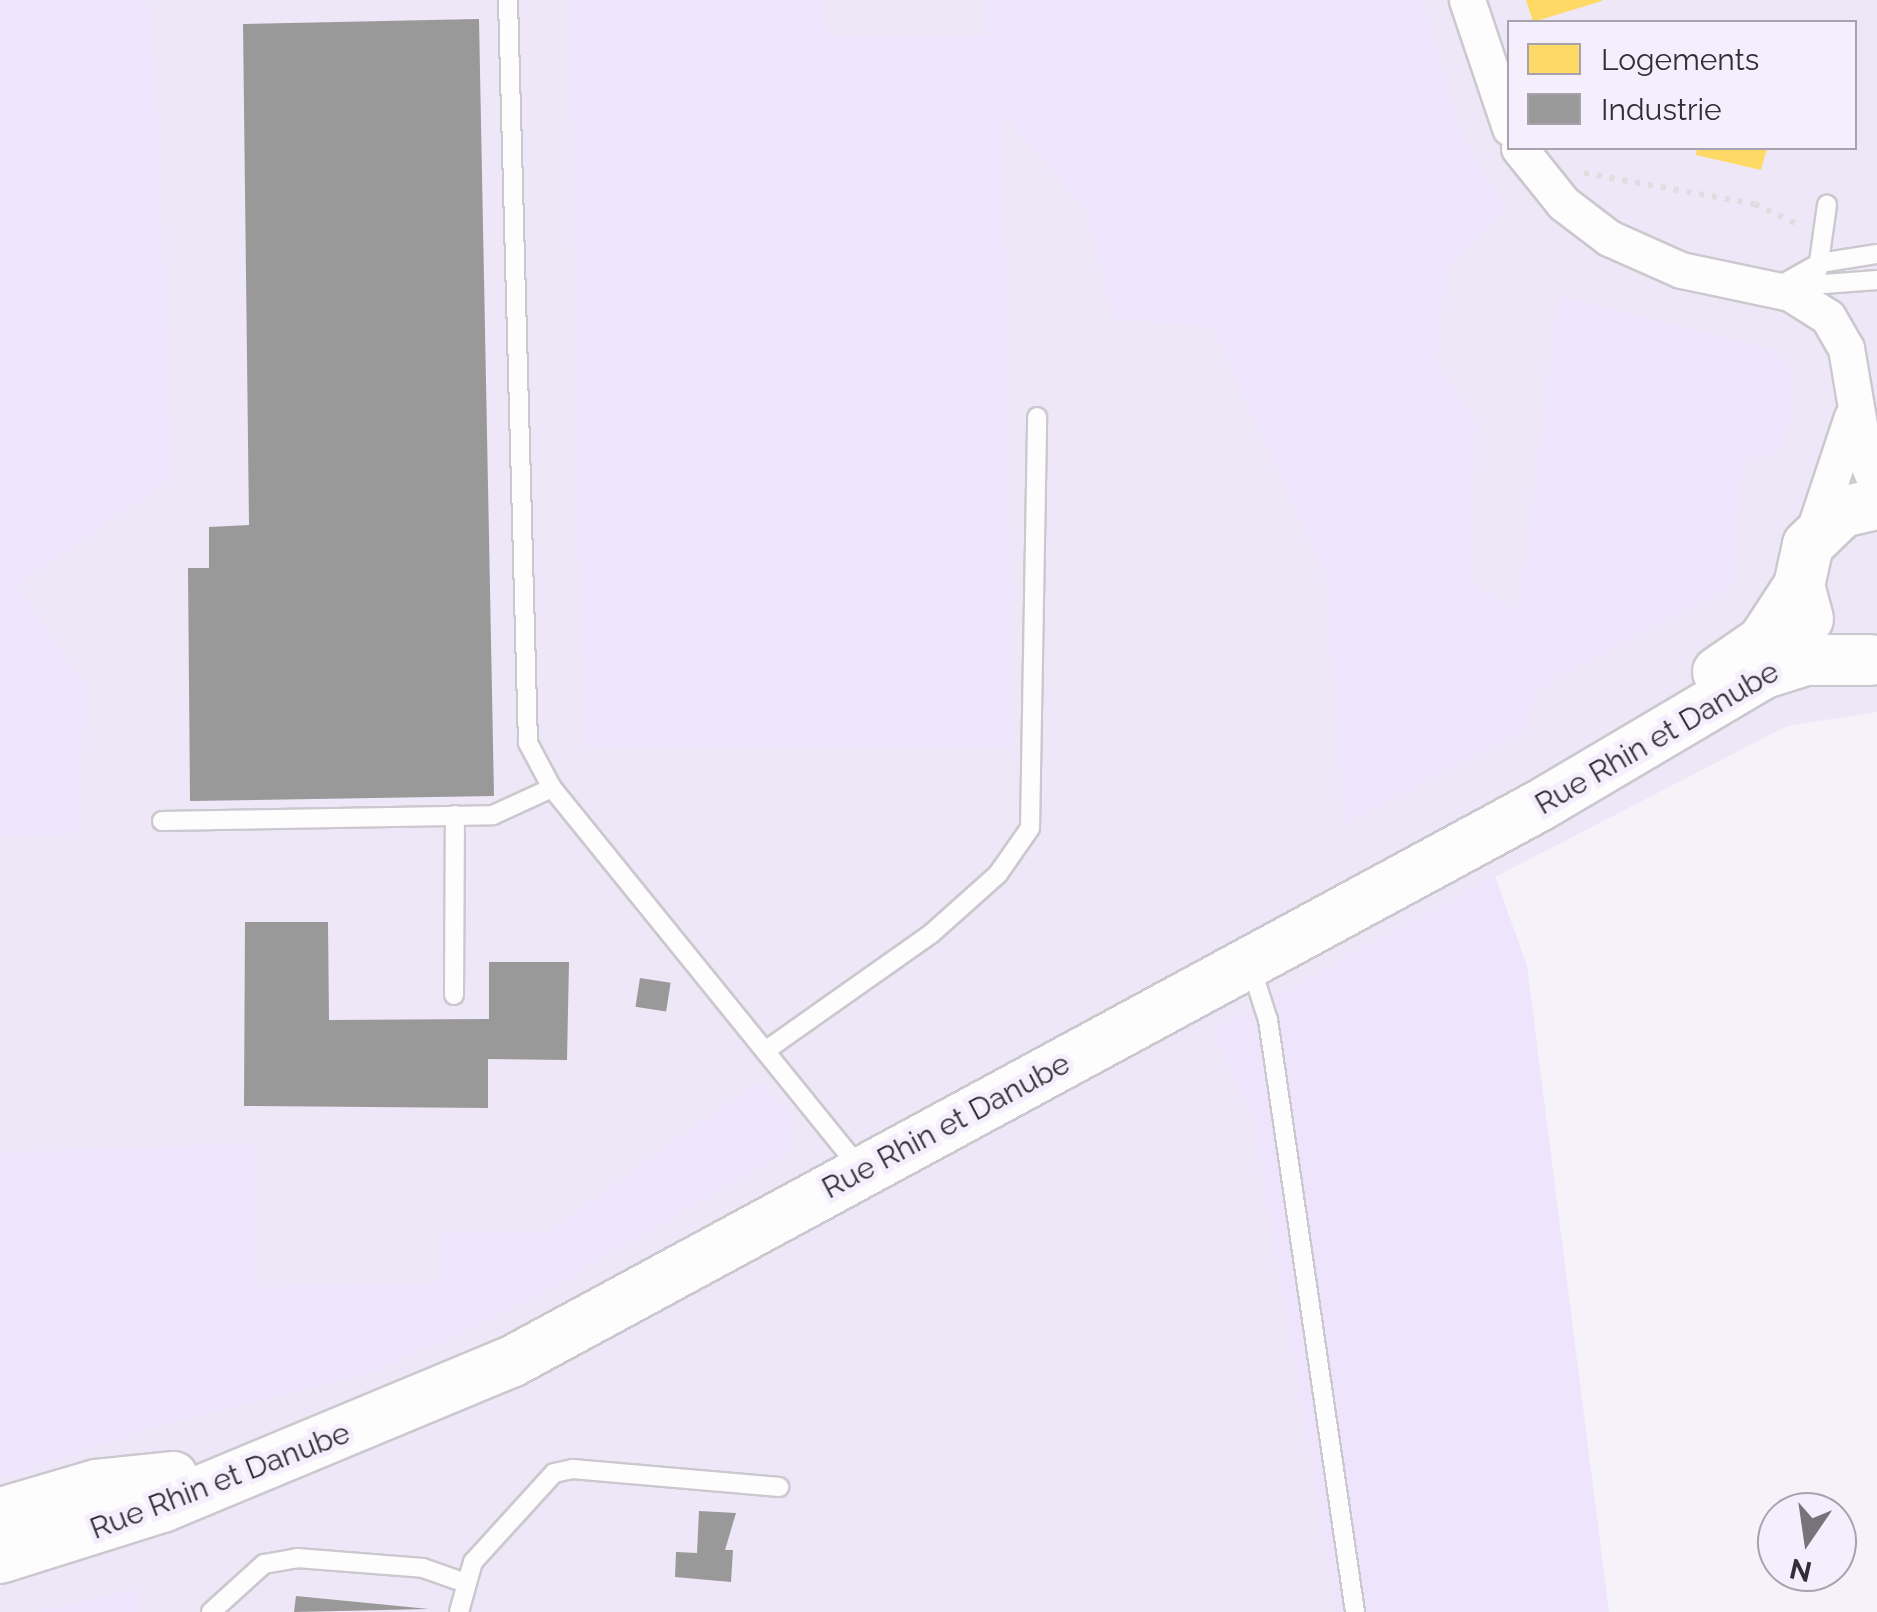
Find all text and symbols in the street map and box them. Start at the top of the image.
legend [1507,20,1857,150]
text: Logements [1601,42,1759,77]
text: Industrie [1601,92,1722,127]
street label: Rue Rhin et Danube [1529,654,1785,822]
street label: Rue Rhin et Danube [816,1045,1076,1207]
street label: Rue Rhin et Danube [85,1415,355,1547]
north arrow [1757,1492,1857,1592]
text: N [1786,1551,1815,1588]

